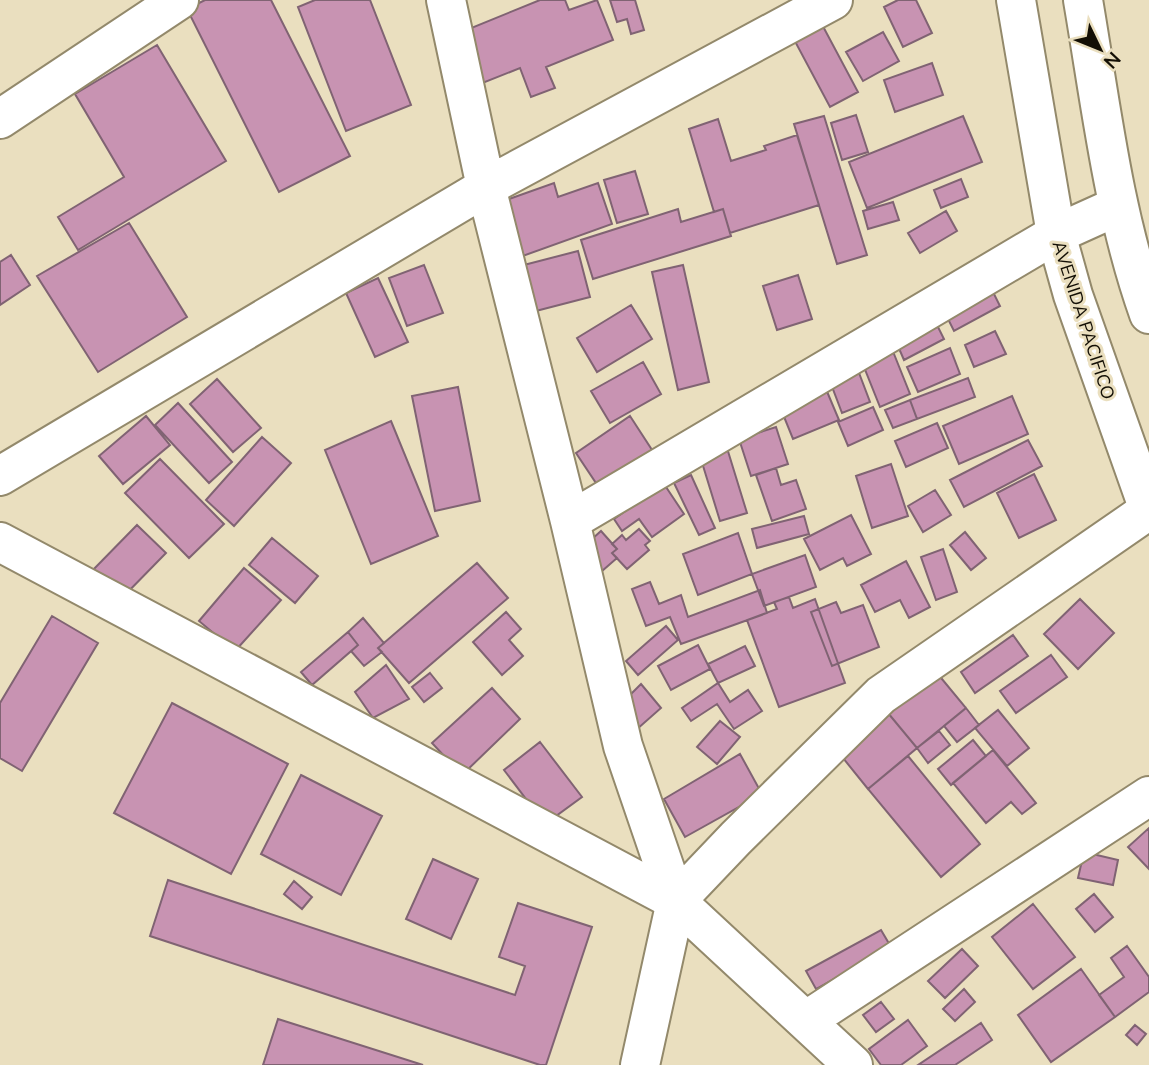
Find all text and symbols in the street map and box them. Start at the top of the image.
north arrow [1065,14,1135,84]
text: N [1099,47,1126,74]
street label: AVENIDA PACIFICO [1047,238,1121,402]

